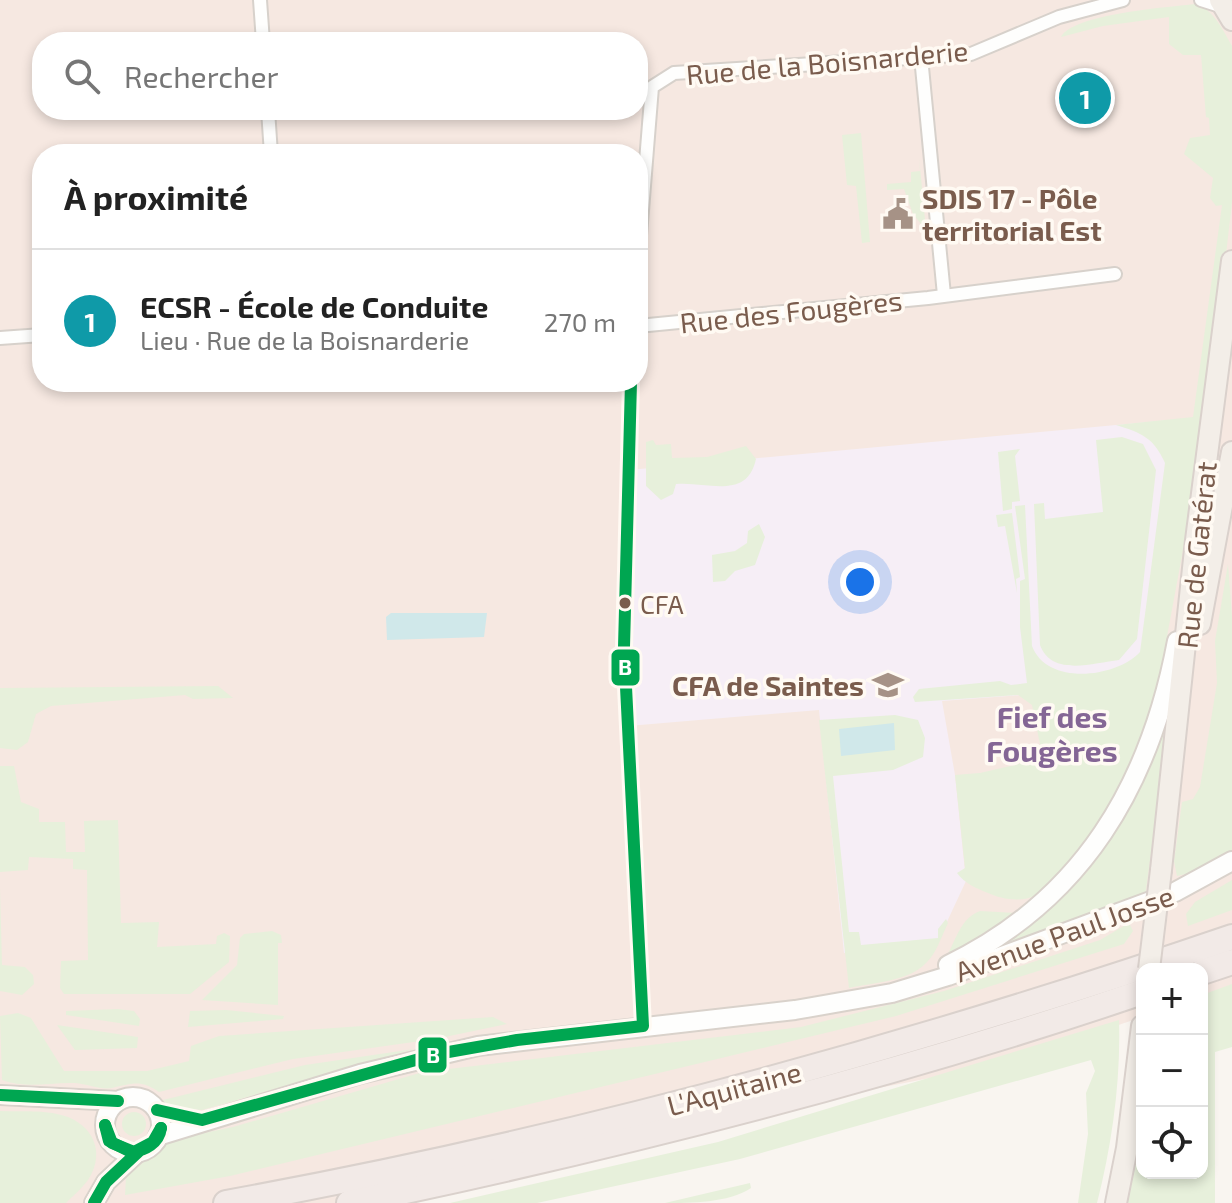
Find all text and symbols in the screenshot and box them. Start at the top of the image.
search box [32,32,648,120]
street label: Rue de la Boisnarderie [685,33,969,91]
icon: search [60,54,104,98]
text: Rechercher [124,58,279,94]
pin: 1 [1059,68,1111,128]
text: À proximité [64,176,248,217]
place label: SDIS 17 - Pôle territorial Est [922,181,1102,247]
public building icon: SDIS 17 - Pôle territorial Est [881,197,915,231]
street label: Rue des Fougères [678,282,904,340]
text: ECSR - École de Conduite [140,288,488,324]
text: 1 [84,306,96,337]
text: 270 m [544,306,616,337]
text: Lieu · Rue de la Boisnarderie [140,324,469,355]
street label: Rue de Gatérat [1169,460,1223,650]
your location [840,562,880,602]
place label: CFA [640,588,684,619]
marker: CFA [617,595,633,611]
line badge: B [610,648,641,687]
text: B [618,653,632,679]
place label: CFA de Saintes [672,668,864,702]
school or university icon: CFA de Saintes [871,668,905,702]
district label: Fief des Fougères [986,698,1118,768]
street label: Avenue Paul Josse [950,878,1178,988]
map controls [1136,963,1208,1179]
button: + [1136,963,1208,1035]
button: − [1136,1035,1208,1107]
line badge: B [417,1036,448,1074]
text: B [426,1041,440,1067]
street label: L'Aquitaine [663,1054,805,1122]
button: locate [1136,1107,1208,1179]

